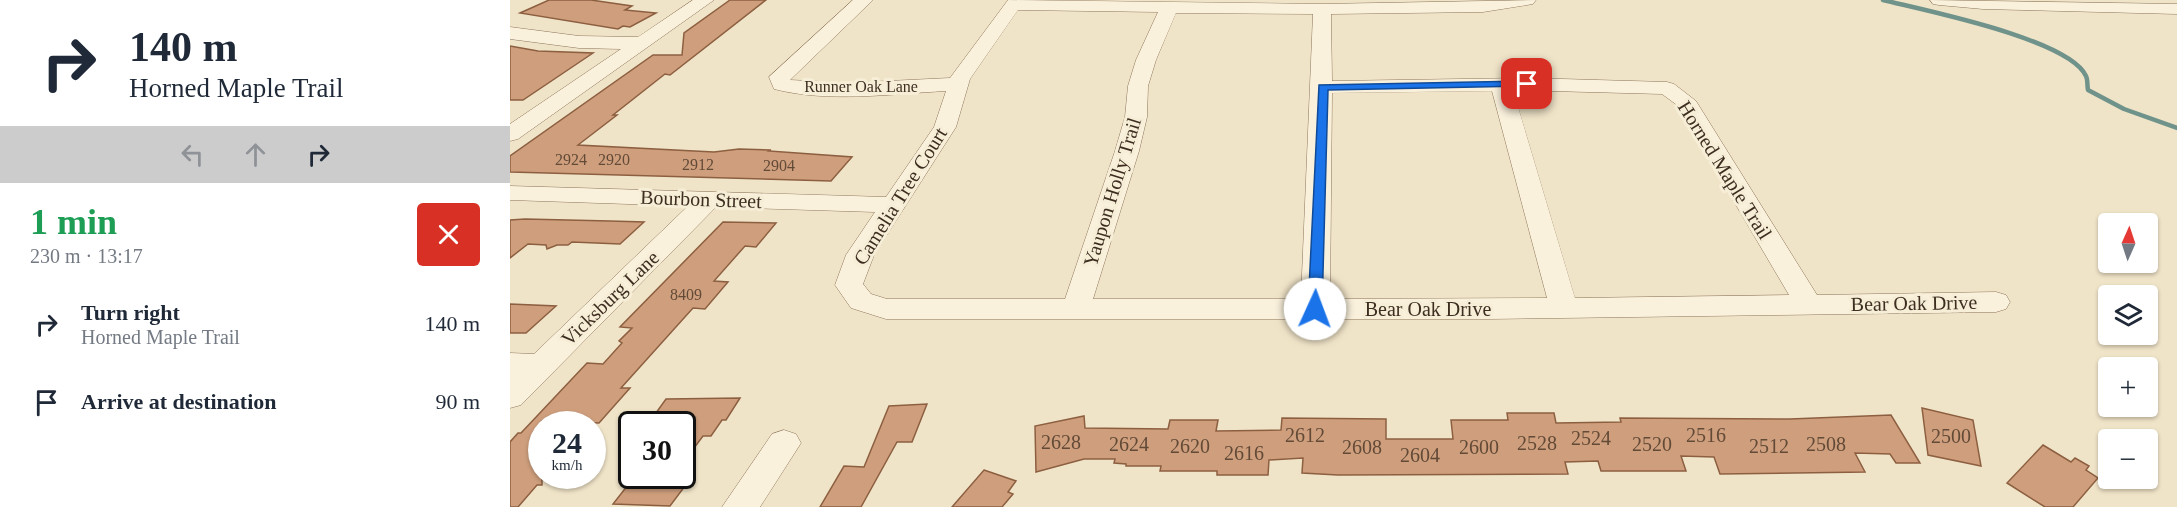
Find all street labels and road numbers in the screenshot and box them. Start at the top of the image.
street label: Runner Oak Lane [804,78,918,95]
street label: Horned Maple Trail [1673,97,1777,244]
street label: Yaupon Holly Trail [1079,114,1146,269]
street label: Camelia Tree Court [849,123,951,269]
street label: Bourbon Street [640,186,763,212]
street label: Vicksburg Lane [557,246,664,351]
street label: Bear Oak Drive [1851,291,1978,315]
street label: Bear Oak Drive [1365,298,1491,320]

